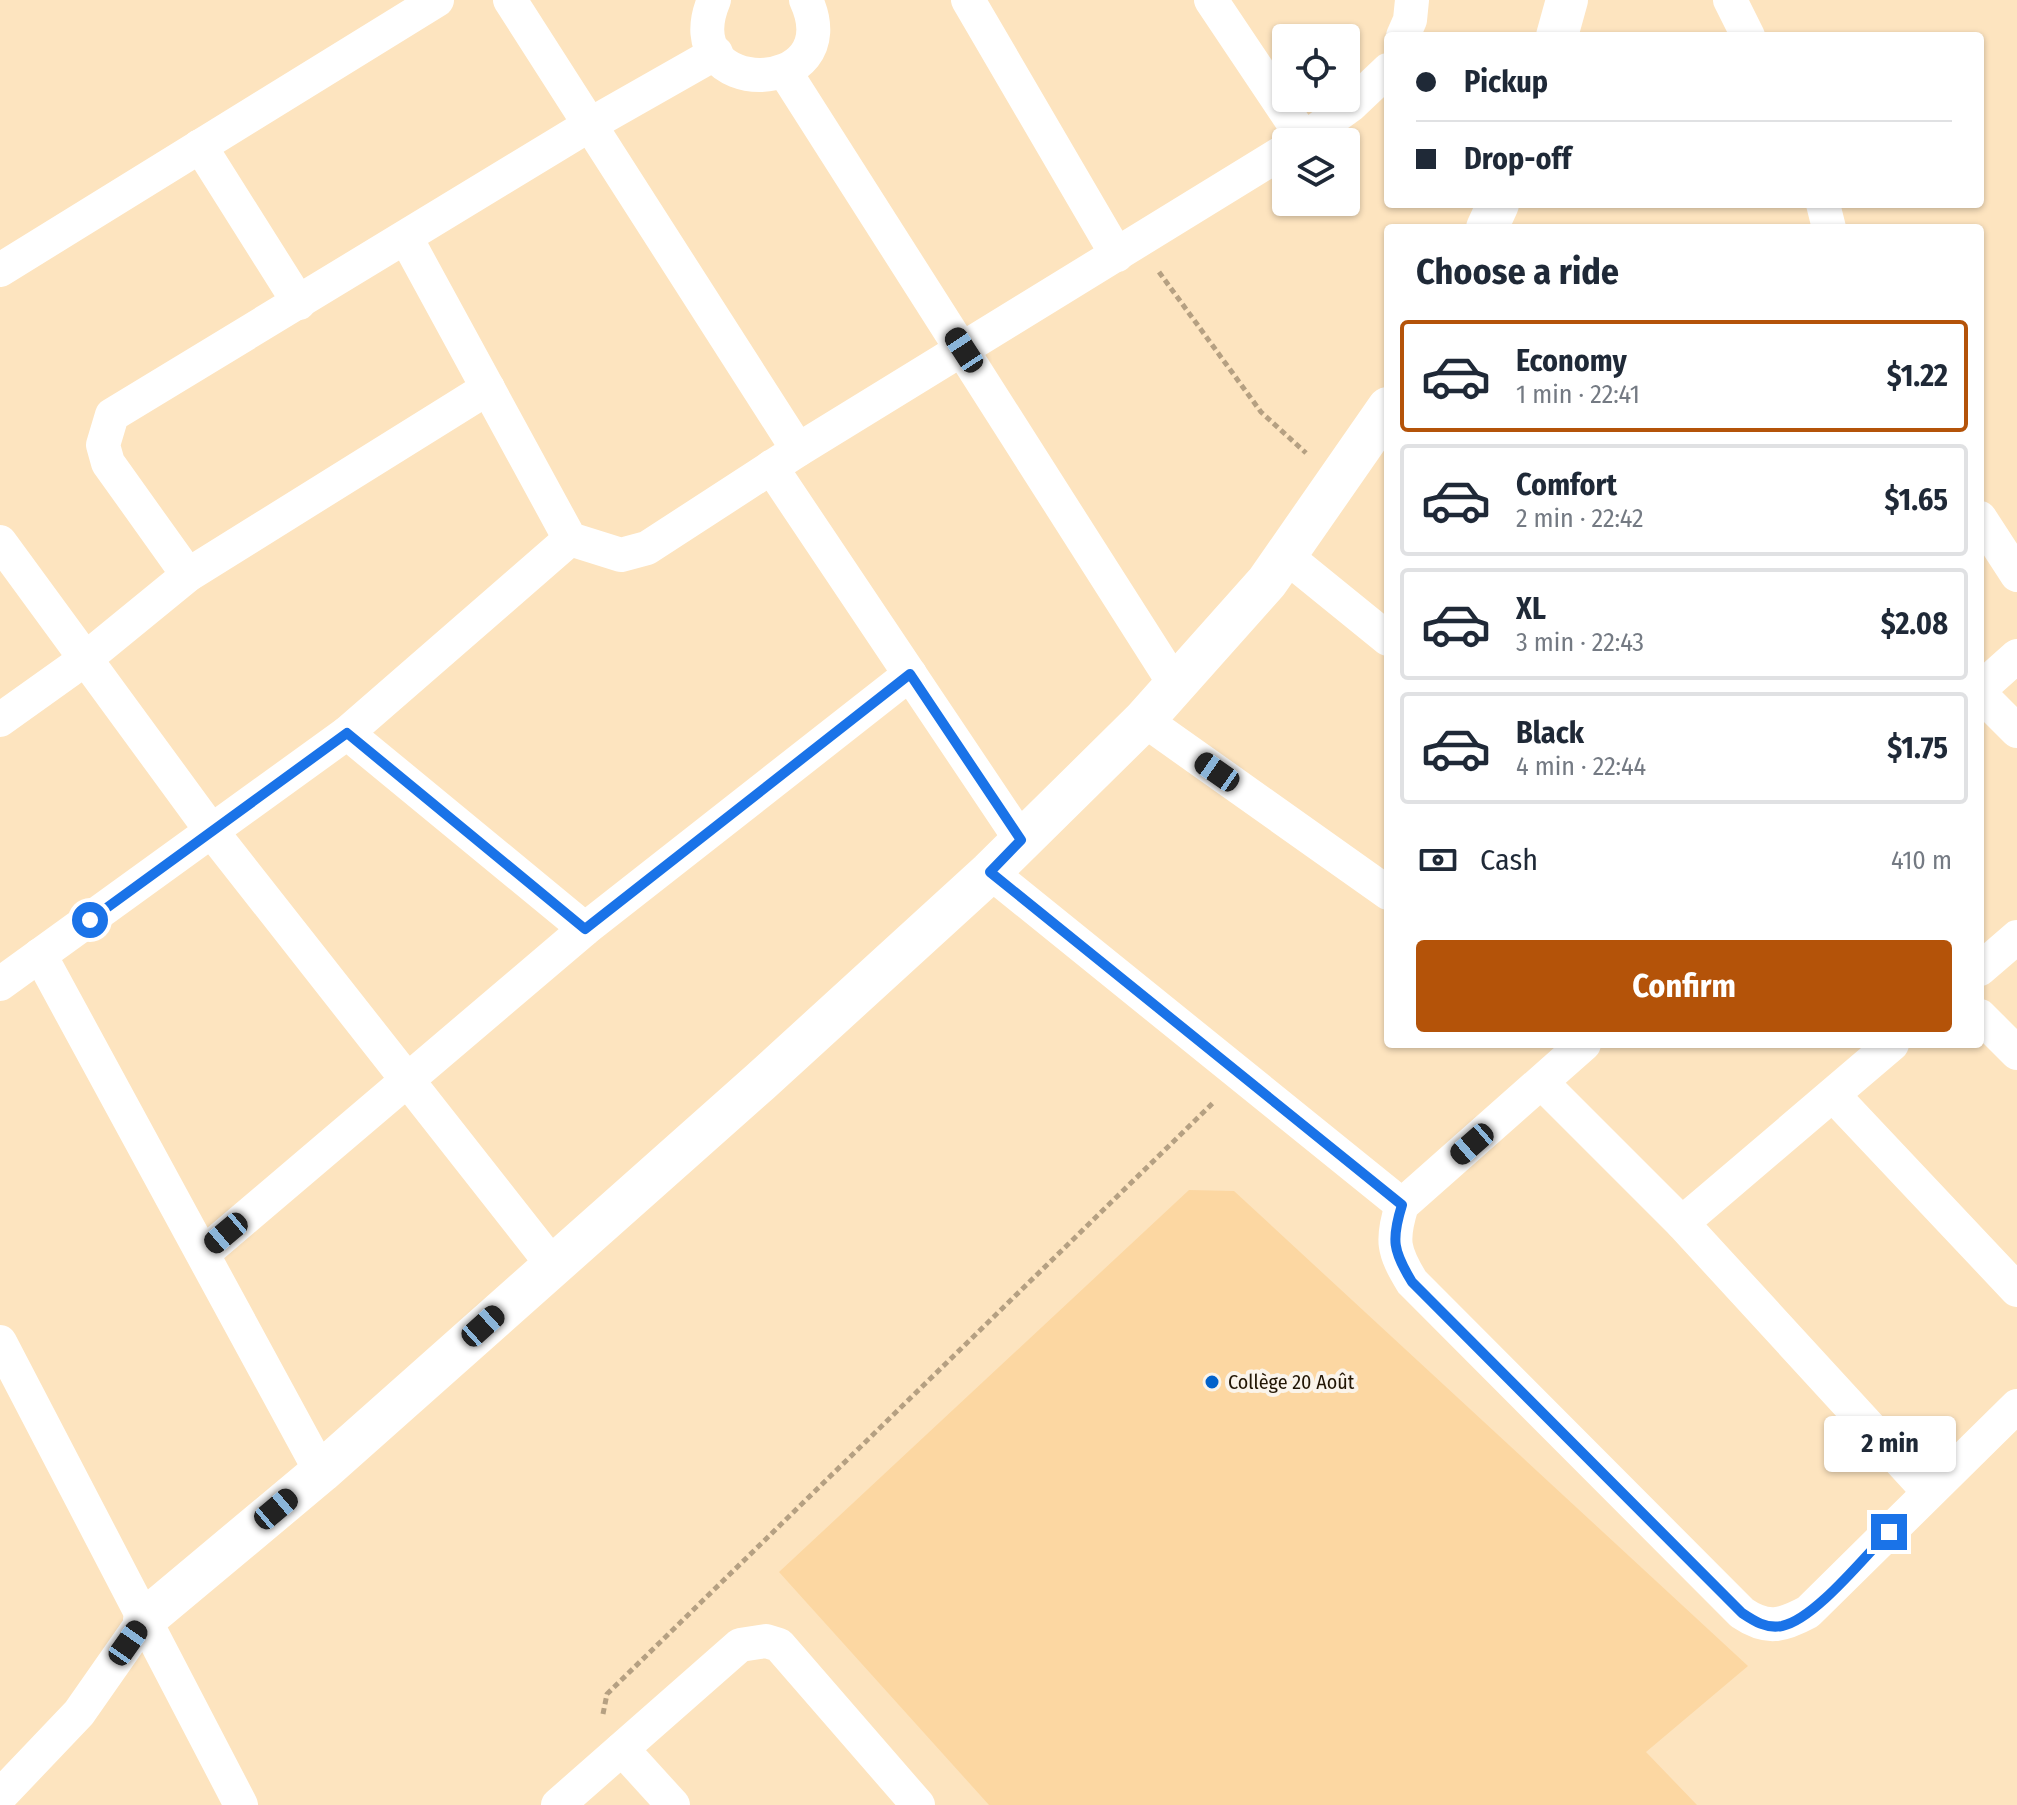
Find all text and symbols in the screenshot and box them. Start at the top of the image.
map controls [1272,24,1360,216]
button: locate [1272,24,1360,112]
text: Pickup [1464,64,1548,100]
button: layers [1272,128,1360,216]
text: Drop-off [1464,141,1571,177]
text: Choose a ride [1416,250,1619,294]
car [941,323,987,377]
icon: car [1420,340,1492,412]
text: Economy [1516,343,1627,379]
text: $1.22 [1887,358,1948,394]
text: 1 min · 22:41 [1516,379,1640,410]
icon: car [1420,464,1492,536]
text: Comfort [1516,467,1617,503]
text: $1.65 [1885,482,1948,518]
text: 2 min · 22:42 [1516,503,1644,534]
icon: car [1420,588,1492,660]
text: XL [1516,591,1546,627]
text: $2.08 [1881,606,1948,642]
text: 3 min · 22:43 [1516,627,1644,658]
icon: car [1420,712,1492,784]
text: Black [1516,715,1584,751]
text: $1.75 [1887,730,1948,766]
car [1190,748,1244,796]
text: 4 min · 22:44 [1516,751,1646,782]
icon: cash [1416,838,1460,882]
text: Cash [1480,842,1538,878]
text: 410 m [1891,845,1952,876]
route start [72,902,108,938]
button: Confirm [1416,940,1952,1032]
car [1446,1119,1498,1169]
car [200,1208,252,1258]
car [457,1301,509,1351]
place label: Collège 20 Août [1228,1370,1355,1394]
marker: Collège 20 Août [1203,1373,1221,1391]
callout: 2 min [1823,1416,1955,1472]
text: 2 min [1861,1428,1919,1459]
car [250,1484,302,1534]
route end [1871,1514,1907,1550]
car [104,1616,152,1670]

